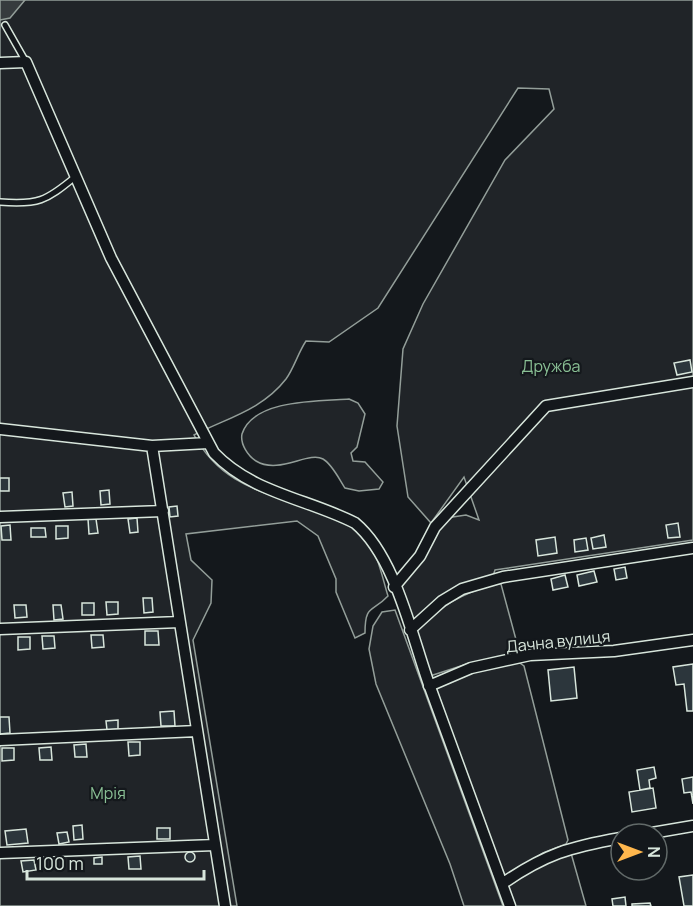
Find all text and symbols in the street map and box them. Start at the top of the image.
park label: Дружба [522,355,580,377]
street label: Дачна вулиця [505,625,611,657]
park label: Мрія [90,782,126,804]
north arrow [609,822,669,882]
scale bar [27,843,204,881]
text: N [643,846,665,858]
text: 100 m [36,851,84,875]

